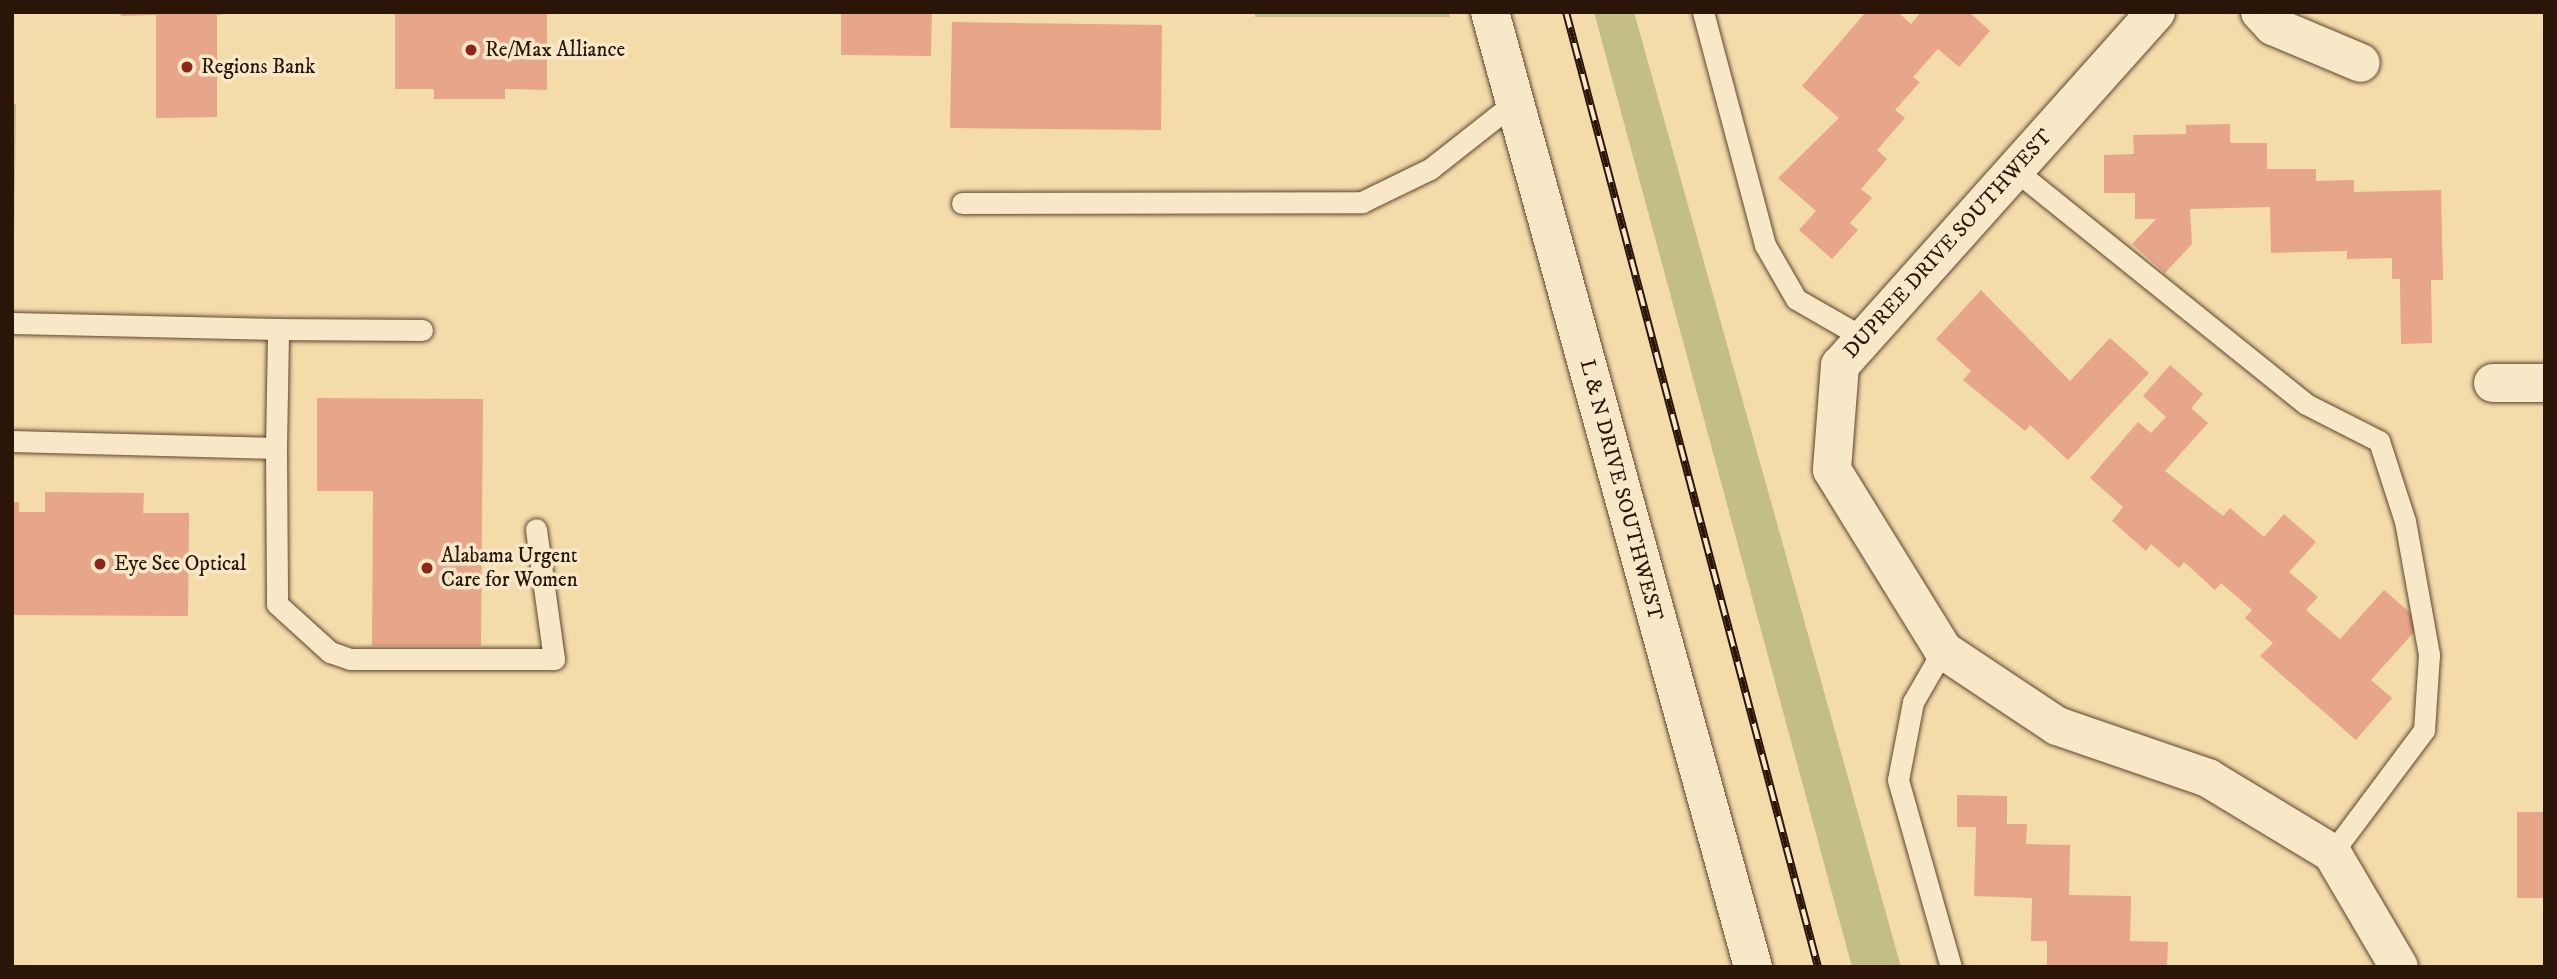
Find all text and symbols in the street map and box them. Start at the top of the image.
place label: Re/Max Alliance [485,37,625,63]
marker: Re/Max Alliance [463,42,479,58]
place label: Regions Bank [201,54,315,80]
marker: Regions Bank [179,59,195,75]
street label: DUPREE DRIVE SOUTHWEST [1838,124,2058,364]
street label: L & N DRIVE SOUTHWEST [1574,357,1668,623]
place label: Alabama Urgent Care for Women [441,543,578,593]
place label: Eye See Optical [114,551,246,577]
marker: Eye See Optical [92,556,108,572]
marker: Alabama Urgent Care for Women [419,560,435,576]

